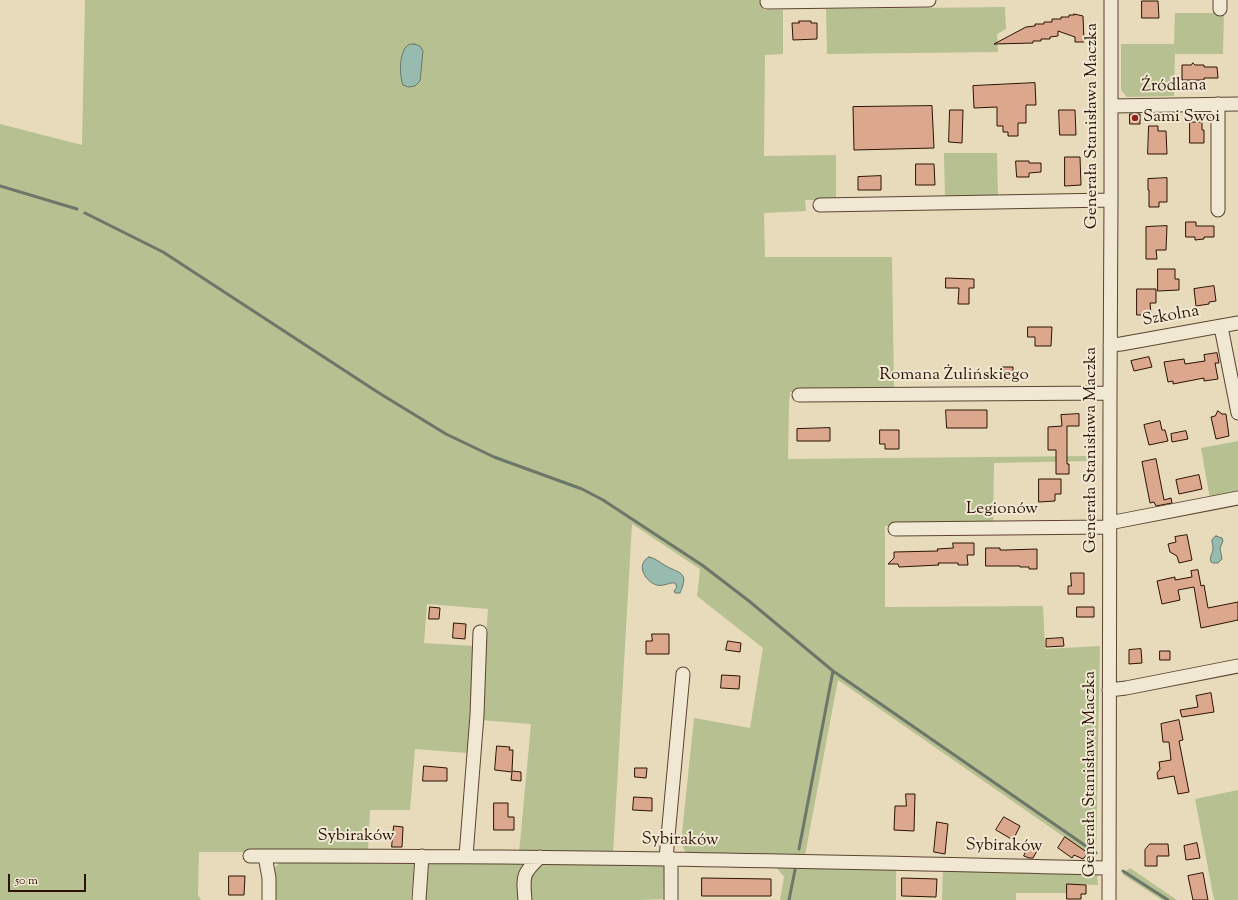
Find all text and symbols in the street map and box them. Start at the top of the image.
street label: Generała Stanisława Maczka [1083,23,1103,229]
street label: Źródlana [1141,76,1207,98]
place label: Sami Swoi [1143,108,1220,128]
marker: Sami Swoi [1130,113,1140,123]
street label: Szkolna [1141,302,1201,332]
street label: Generała Stanisława Maczka [1082,347,1102,553]
street label: Romana Żulińskiego [879,366,1029,386]
street label: Legionów [966,500,1038,520]
street label: Generała Stanisława Maczka [1081,671,1101,877]
street label: Sybiraków [317,827,395,847]
street label: Sybiraków [641,830,719,852]
street label: Sybiraków [965,836,1043,858]
scale bar [10,866,88,892]
text: 50 m [15,872,38,890]

